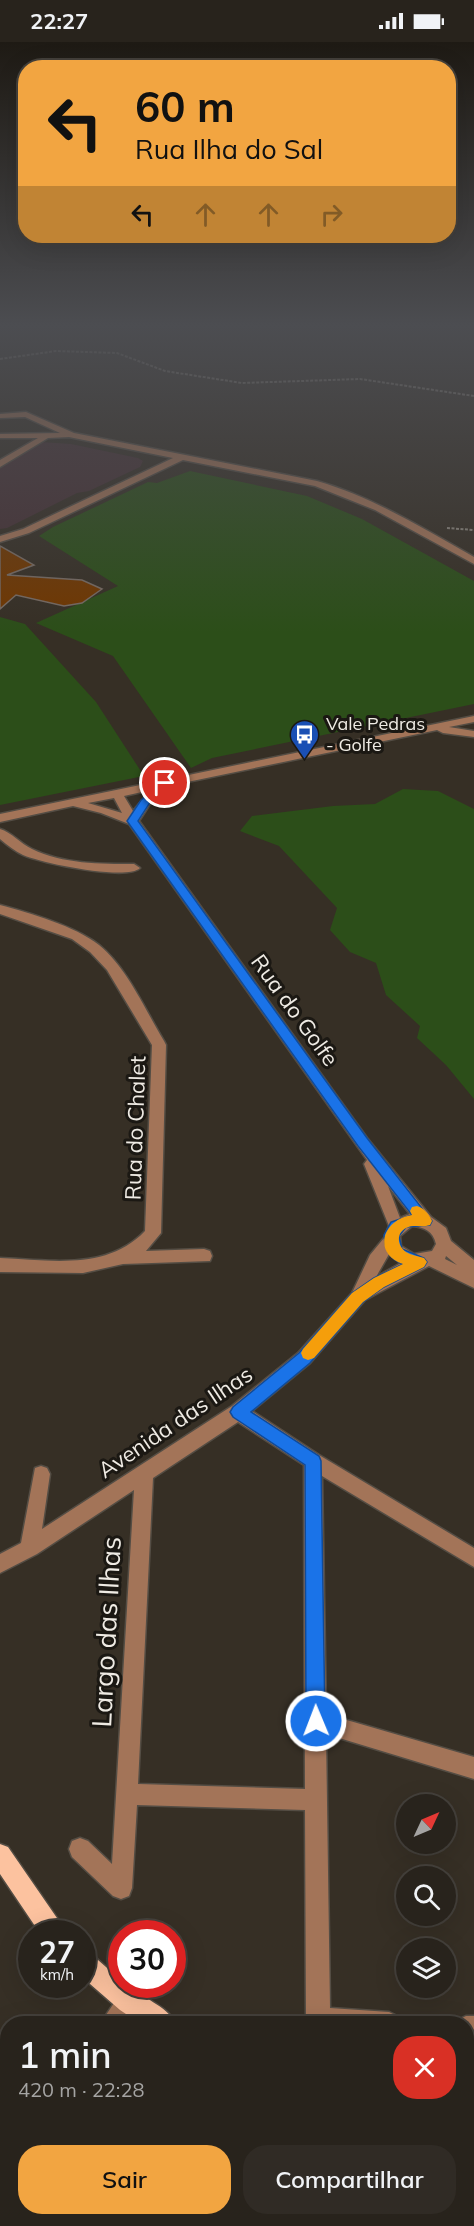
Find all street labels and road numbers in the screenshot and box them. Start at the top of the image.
street label: Rua do Golfe [245,949,345,1071]
street label: Rua do Chalet [118,1055,152,1201]
street label: Avenida das Ilhas [92,1360,258,1484]
street label: Largo das Ilhas [84,1536,128,1728]

